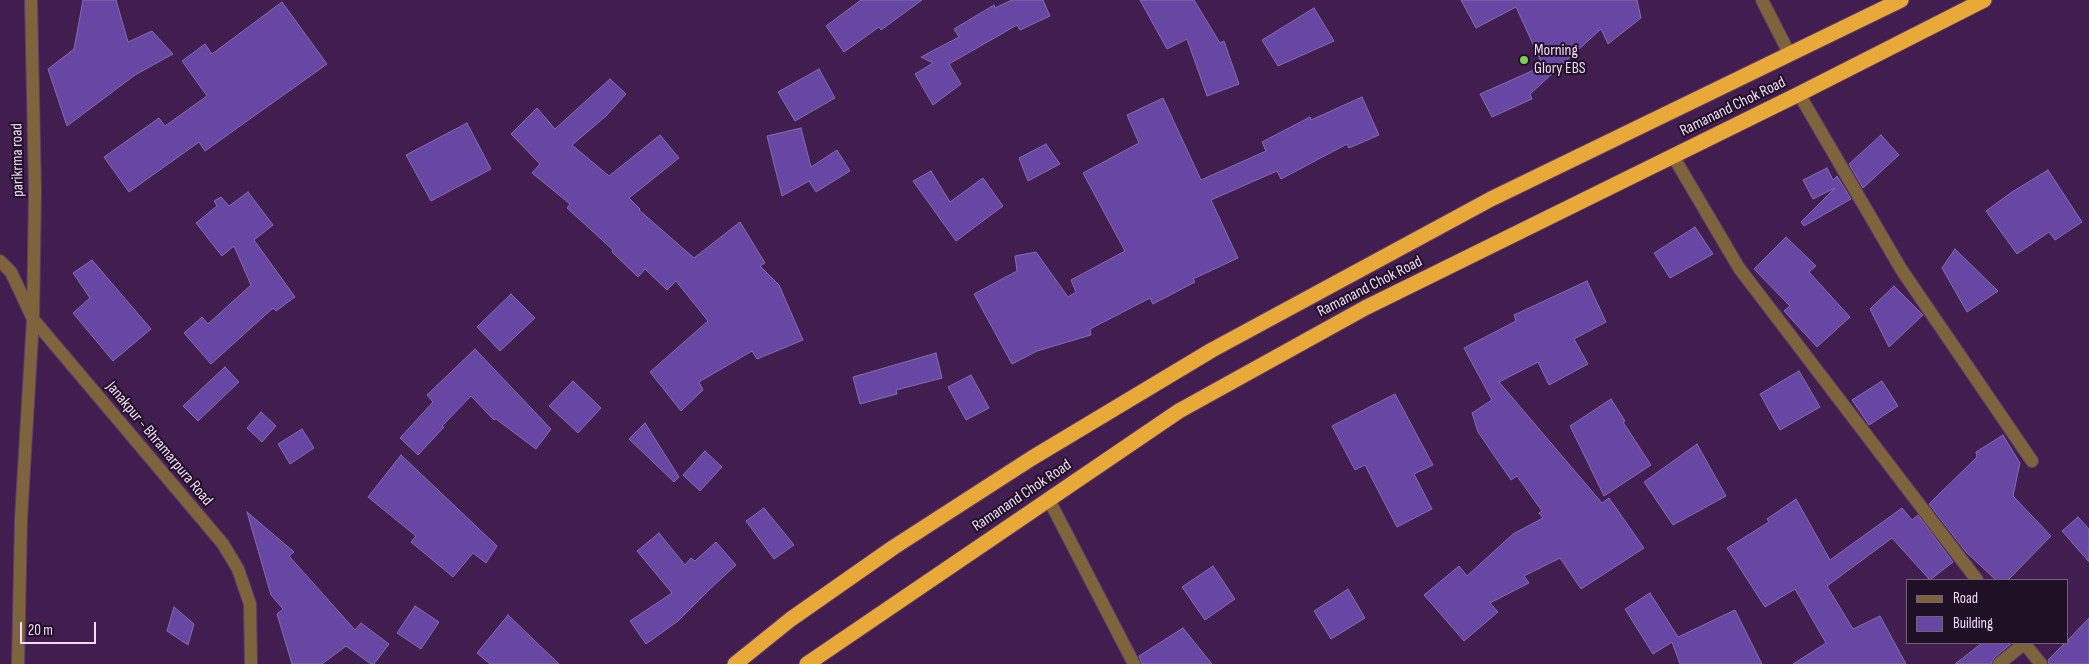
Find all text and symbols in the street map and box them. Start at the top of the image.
place label: Morning Glory EBS [1534,41,1586,79]
marker: Morning Glory EBS [1518,54,1530,66]
street label: Ramanand Chok Road [1677,73,1789,141]
street label: parikrma road [8,123,28,197]
street label: Ramanand Chok Road [1314,252,1426,322]
street label: Janakpur - Bhramarpura Road [102,378,216,510]
street label: Ramanand Chok Road [969,456,1075,536]
legend [1906,579,2069,644]
text: Road [1953,589,1978,608]
scale bar [22,612,99,644]
text: Building [1953,614,1993,633]
text: 20 m [28,621,53,640]

